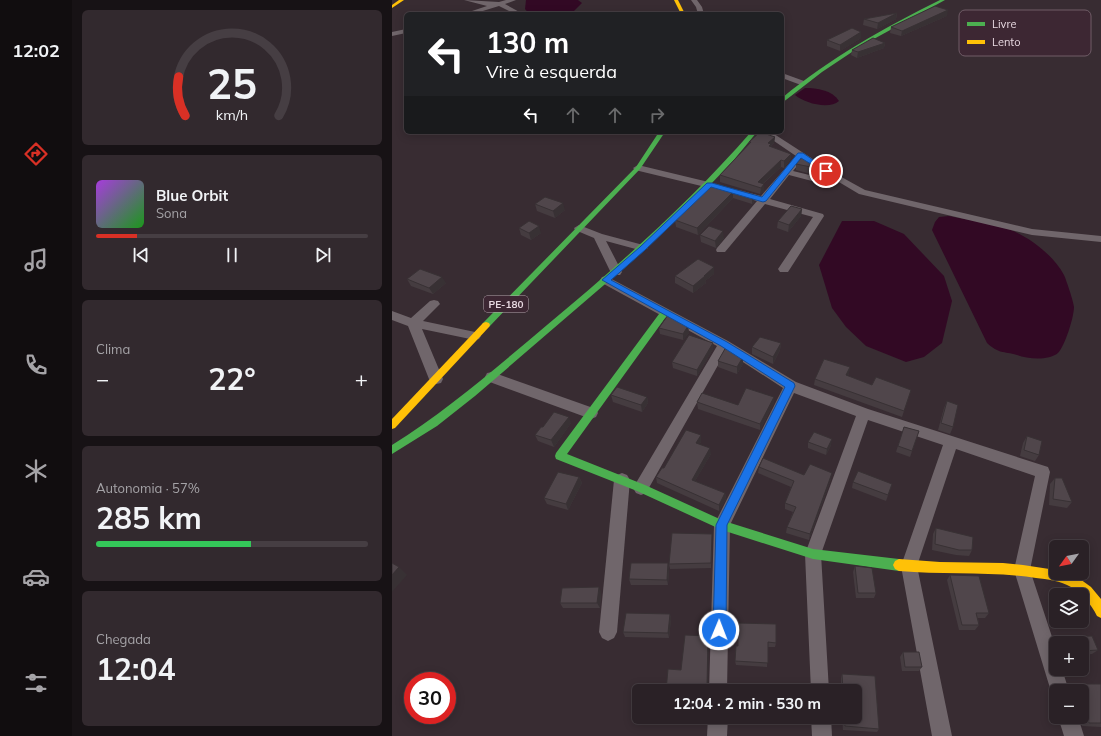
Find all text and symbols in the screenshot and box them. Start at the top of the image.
legend [959,10,1091,56]
text: Livre [992,17,1016,31]
text: 130 m [486,25,569,60]
icon: left [420,28,472,80]
text: Lento [992,35,1020,49]
text: 12:02 [12,39,60,62]
text: 25 [207,56,257,108]
text: Vire à esquerda [486,60,617,83]
icon: left [520,104,542,126]
icon: ahead [562,104,584,126]
icon: ahead [604,104,626,126]
icon: right [646,104,668,126]
text: km/h [216,105,248,123]
icon: directions [22,140,50,168]
pin [809,154,843,188]
icon: arrive [815,160,837,182]
text: Blue Orbit [156,186,228,205]
text: Sona [156,205,187,221]
icon: previous [130,244,152,266]
icon: pause [221,244,243,266]
icon: next [312,244,334,266]
icon: music [22,246,50,274]
road number: PE-180 [484,296,528,312]
text: Clima [96,341,130,357]
icon: phone [22,351,50,379]
text: 22° [208,360,256,398]
text: − [96,365,109,393]
text: + [355,365,368,393]
icon: climate [22,457,50,485]
text: Autonomia · 57% [96,480,200,496]
text: 285 km [96,499,202,537]
north arrow [1049,540,1089,580]
map controls [1049,540,1089,724]
icon: car [22,563,50,591]
button: layers [1049,588,1089,628]
position arrow [698,609,740,651]
text: Chegada [96,631,151,647]
button: + [1049,636,1089,676]
text: 12:04 [96,650,175,688]
icon: filters [22,669,50,697]
speed limit sign: 30 [404,672,456,724]
button: − [1049,684,1089,724]
text: 12:04 · 2 min · 530 m [673,694,821,713]

